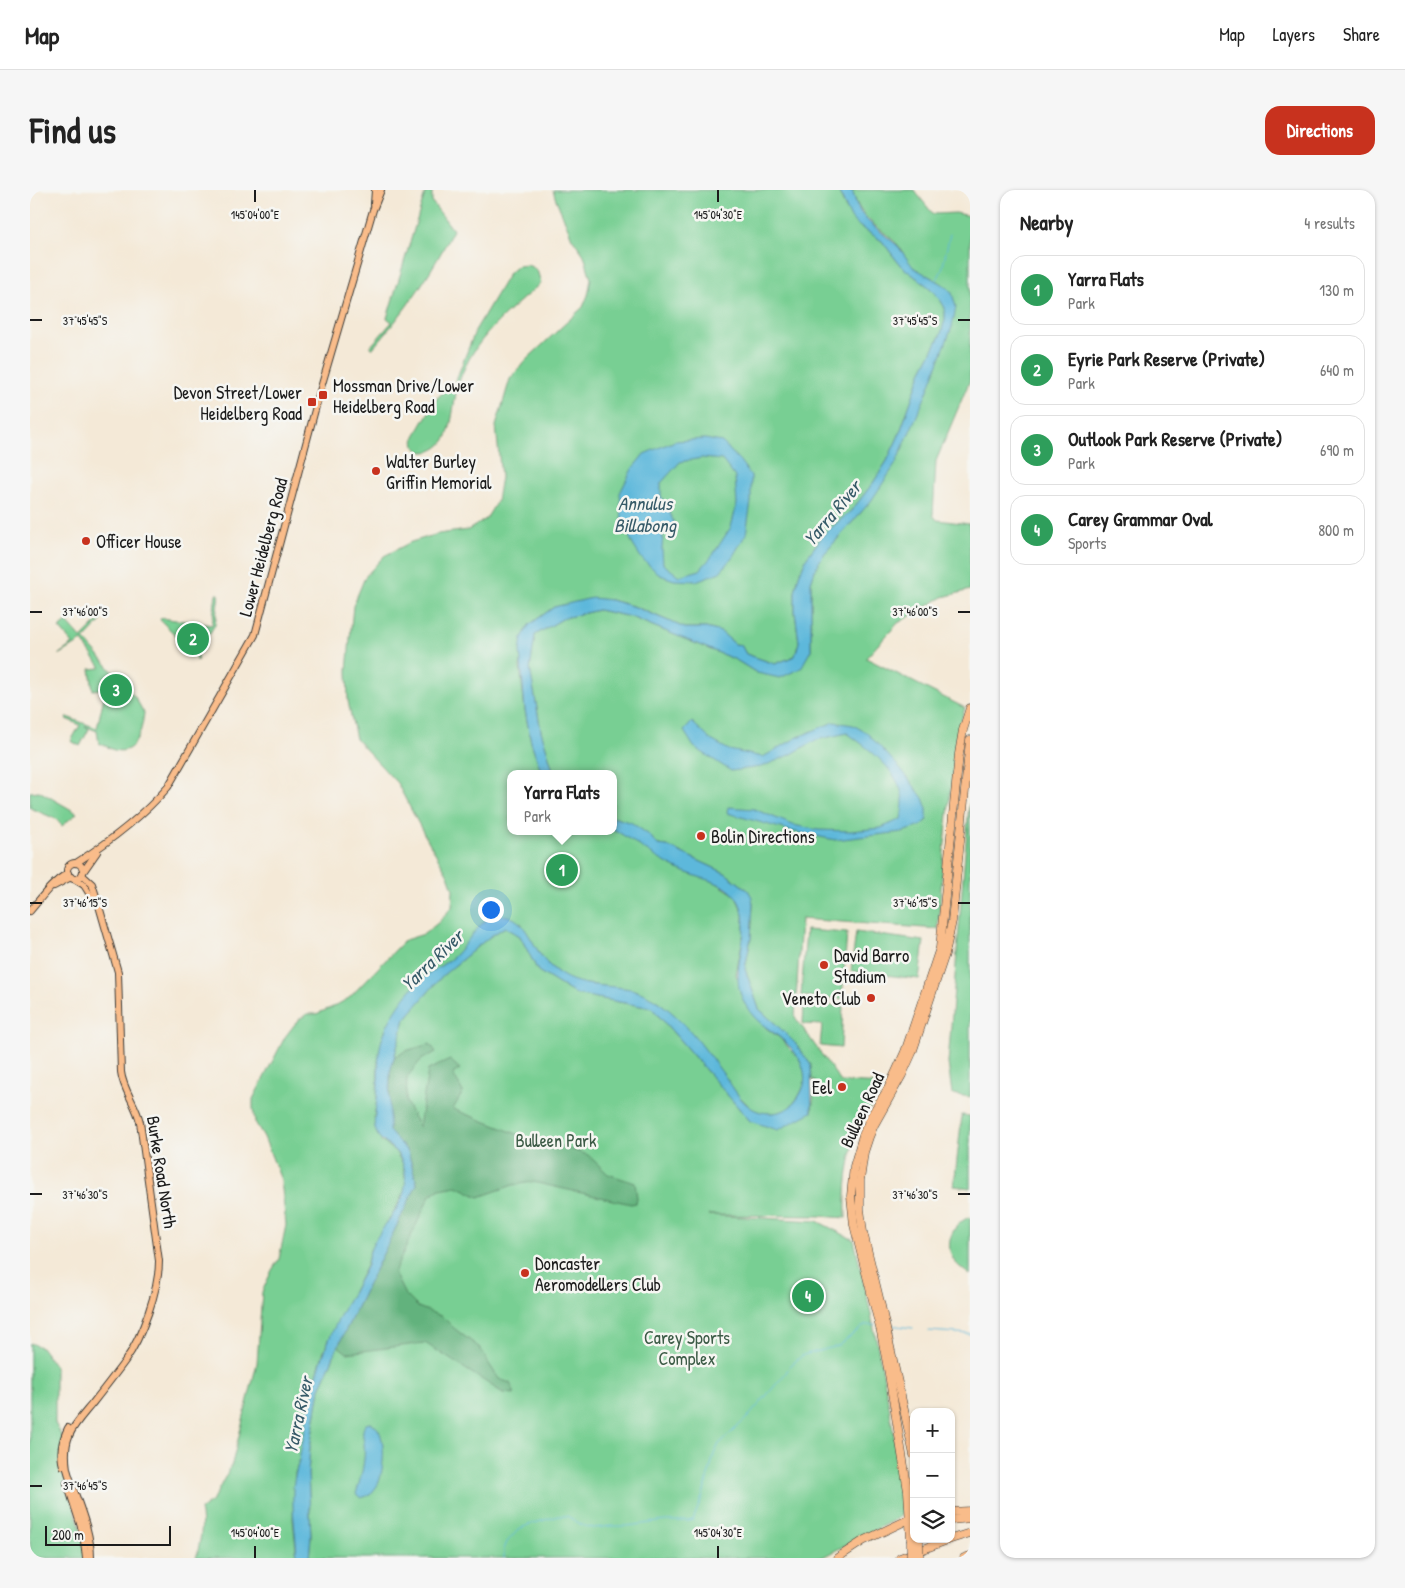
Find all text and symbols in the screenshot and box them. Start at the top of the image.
text: Map [25,19,59,51]
text: Map [1219,22,1245,47]
text: Layers [1273,22,1315,47]
text: Share [1343,22,1380,47]
button: Directions [1265,106,1375,155]
text: Find us [30,107,116,154]
text: 145°04'00"E [231,206,280,223]
text: 145°04'30"E [694,206,743,223]
text: Nearby [1020,208,1073,237]
text: 4 results [1304,212,1355,234]
text: Yarra Flats [1068,266,1144,292]
text: 1 [1034,279,1040,301]
text: 130 m [1319,279,1354,301]
text: Park [1068,292,1095,314]
text: 37°45'45"S [63,312,108,329]
text: 37°45'45"S [893,312,938,329]
text: Eyrie Park Reserve (Private) [1068,346,1265,372]
text: 2 [1033,359,1041,381]
text: 640 m [1320,359,1354,381]
text: Park [1068,372,1095,394]
place label: Mossman Drive/Lower Heidelberg Road [333,373,474,419]
place label: Devon Street/Lower Heidelberg Road [174,380,302,426]
marker: Mossman Drive/Lower Heidelberg Road [317,389,329,401]
marker: Devon Street/Lower Heidelberg Road [306,396,318,408]
text: Outlook Park Reserve (Private) [1068,426,1283,452]
text: 3 [1033,439,1041,461]
text: 690 m [1320,439,1354,461]
place label: Walter Burley Griffin Memorial [386,449,492,495]
text: Park [1068,452,1095,474]
marker: Walter Burley Griffin Memorial [370,465,382,477]
water label: Yarra River [797,473,869,551]
street label: Lower Heidelberg Road [233,475,293,619]
water label: Annulus Billabong [614,490,678,538]
text: Carey Grammar Oval [1068,506,1213,532]
text: 4 [1034,519,1040,541]
text: 800 m [1318,519,1354,541]
place label: Officer House [96,529,182,554]
text: Sports [1068,532,1106,554]
marker: Officer House [80,535,92,547]
text: 37°46'00"S [62,603,108,620]
text: 37°46'00"S [892,603,938,620]
pin: 2 [177,620,209,658]
pin: 3 [100,671,132,709]
popup [507,770,617,835]
text: Yarra Flats [524,779,600,805]
text: Park [524,805,551,827]
place label: Bolin Directions [711,824,815,849]
marker: Bolin Directions [695,830,707,842]
pin: 1 [546,851,578,889]
text: 37°46'15"S [63,894,107,911]
text: 37°46'15"S [893,894,937,911]
your location [478,897,504,923]
water label: Yarra River [395,922,471,996]
place label: David Barro Stadium [834,943,909,989]
marker: David Barro Stadium [818,959,830,971]
place label: Veneto Club [782,986,861,1011]
marker: Veneto Club [865,992,877,1004]
street label: Bulleen Road [834,1068,890,1152]
place label: Eel [812,1075,832,1100]
marker: Eel [836,1081,848,1093]
street label: Burke Road North [141,1114,183,1230]
park label: Bulleen Park [516,1128,597,1153]
text: 37°46'30"S [62,1186,108,1203]
text: 37°46'30"S [892,1186,938,1203]
place label: Doncaster Aeromodellers Club [535,1251,661,1297]
marker: Doncaster Aeromodellers Club [519,1267,531,1279]
pin: 4 [792,1277,824,1315]
park label: Carey Sports Complex [644,1325,730,1371]
water label: Yarra River [277,1372,319,1456]
map controls [910,1408,955,1543]
button: + [910,1408,955,1453]
button: − [910,1453,955,1498]
text: 37°46'45"S [63,1477,108,1494]
button: layers [910,1498,955,1543]
scale bar [45,1523,171,1546]
text: 145°04'00"E [231,1524,280,1541]
text: 145°04'30"E [694,1524,743,1541]
text: 200 m [52,1525,84,1544]

